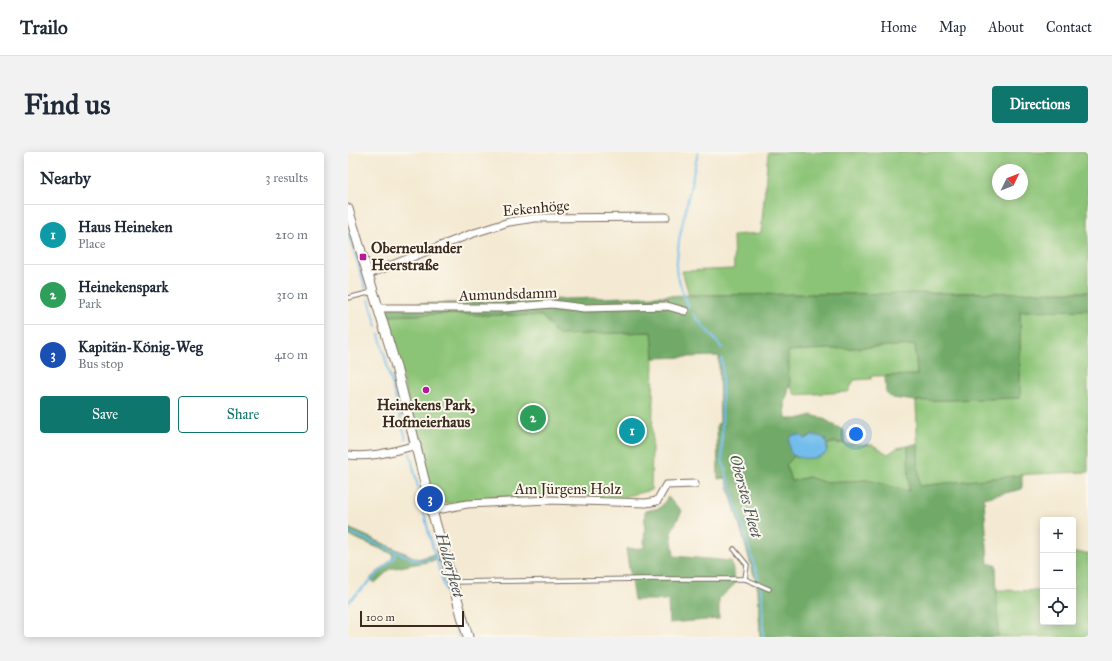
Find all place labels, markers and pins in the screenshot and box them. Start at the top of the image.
place label: Oberneulander Heerstraße [371,239,462,274]
marker: Oberneulander Heerstraße [358,252,368,262]
marker: Heinekens Park, Hofmeierhaus [421,385,431,395]
place label: Heinekens Park, Hofmeierhaus [377,396,475,431]
pin: 2 [520,403,546,433]
pin: 1 [619,416,645,446]
pin: 3 [417,484,443,514]

